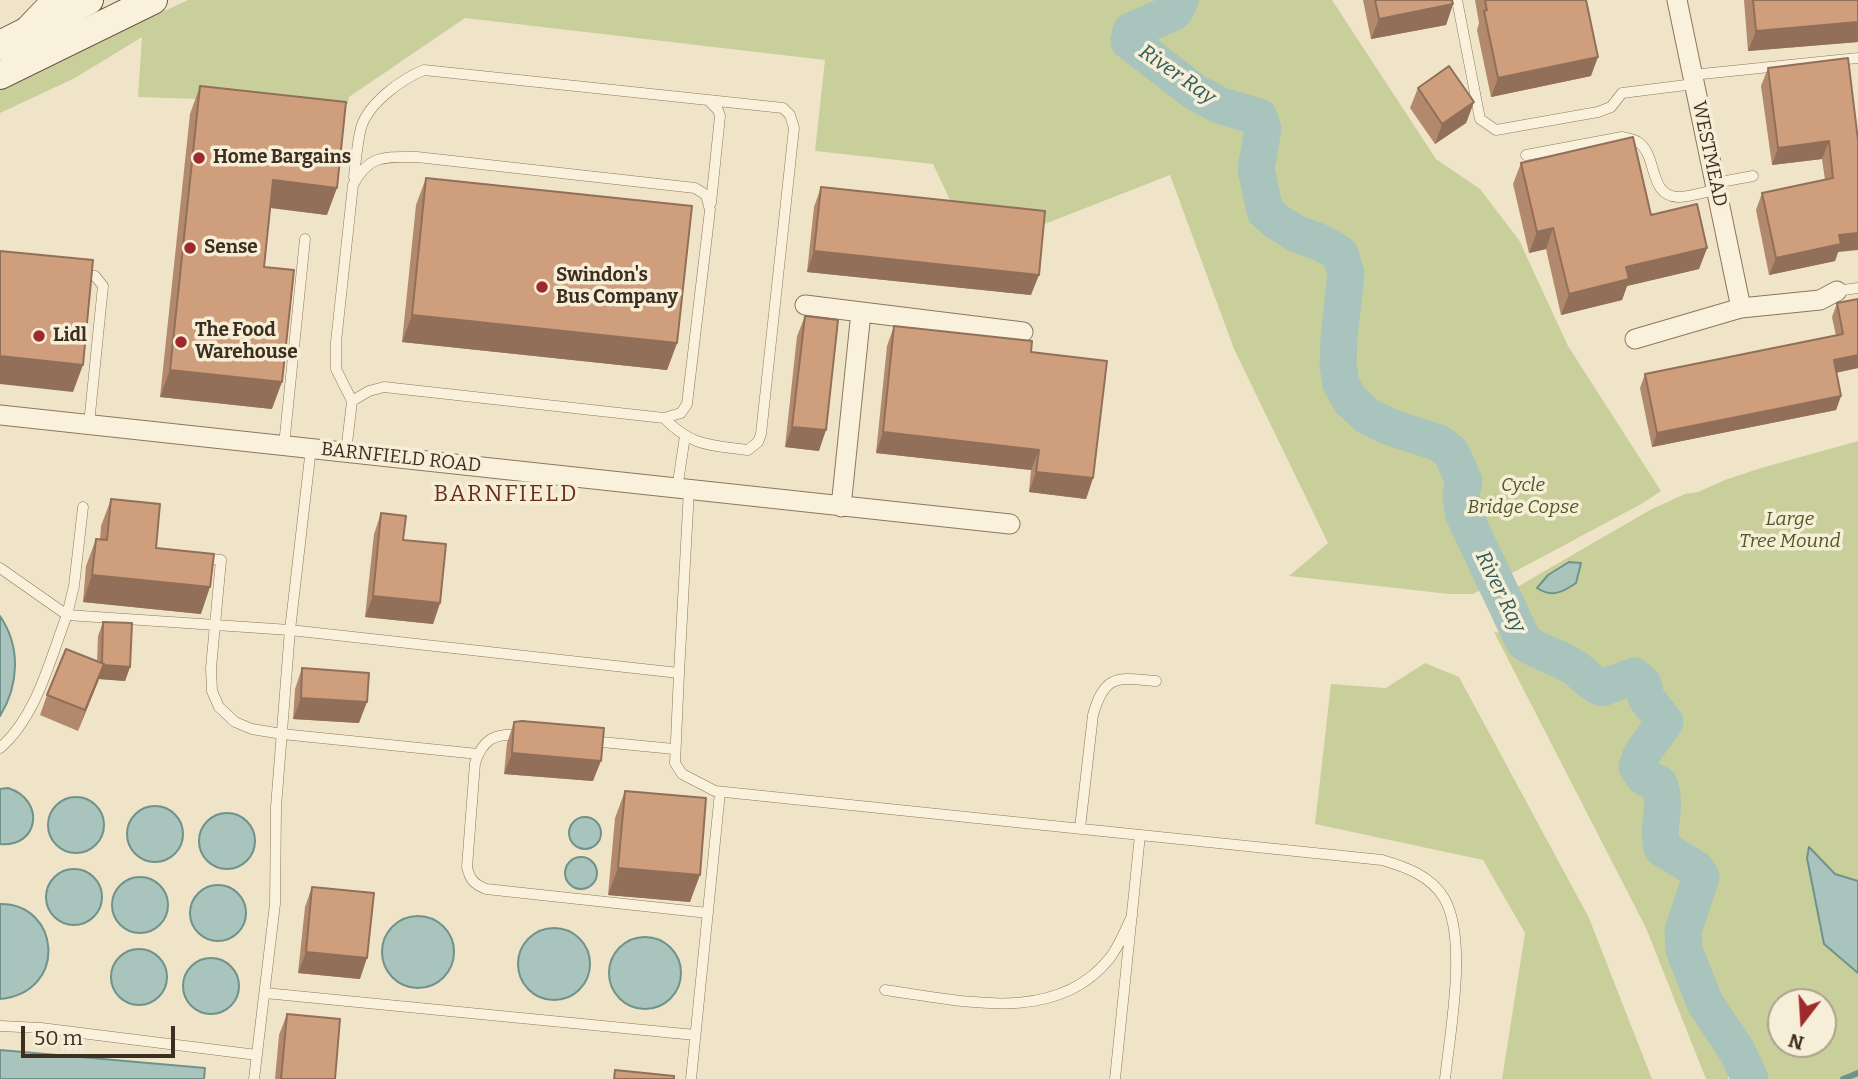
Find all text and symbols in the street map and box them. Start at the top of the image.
water label: River Ray [1134,40,1220,110]
street label: WESTMEAD [1687,99,1731,209]
place label: Home Bargains [213,147,351,169]
marker: Home Bargains [191,150,207,166]
place label: Sense [204,237,258,259]
marker: Sense [182,240,198,256]
place label: Swindon's Bus Company [556,265,678,309]
marker: Swindon's Bus Company [534,279,550,295]
place label: The Food Warehouse [195,320,298,364]
place label: Lidl [53,325,87,347]
marker: Lidl [31,328,47,344]
marker: The Food Warehouse [173,334,189,350]
street label: BARNFIELD ROAD [320,438,482,478]
park label: Cycle Bridge Copse [1467,475,1579,519]
district label: BARNFIELD [435,481,577,509]
park label: Large Tree Mound [1739,509,1841,553]
water label: River Ray [1470,547,1530,637]
north arrow [1767,988,1837,1058]
scale bar [24,1012,178,1056]
text: 50 m [34,1025,83,1051]
text: N [1786,1029,1807,1055]

